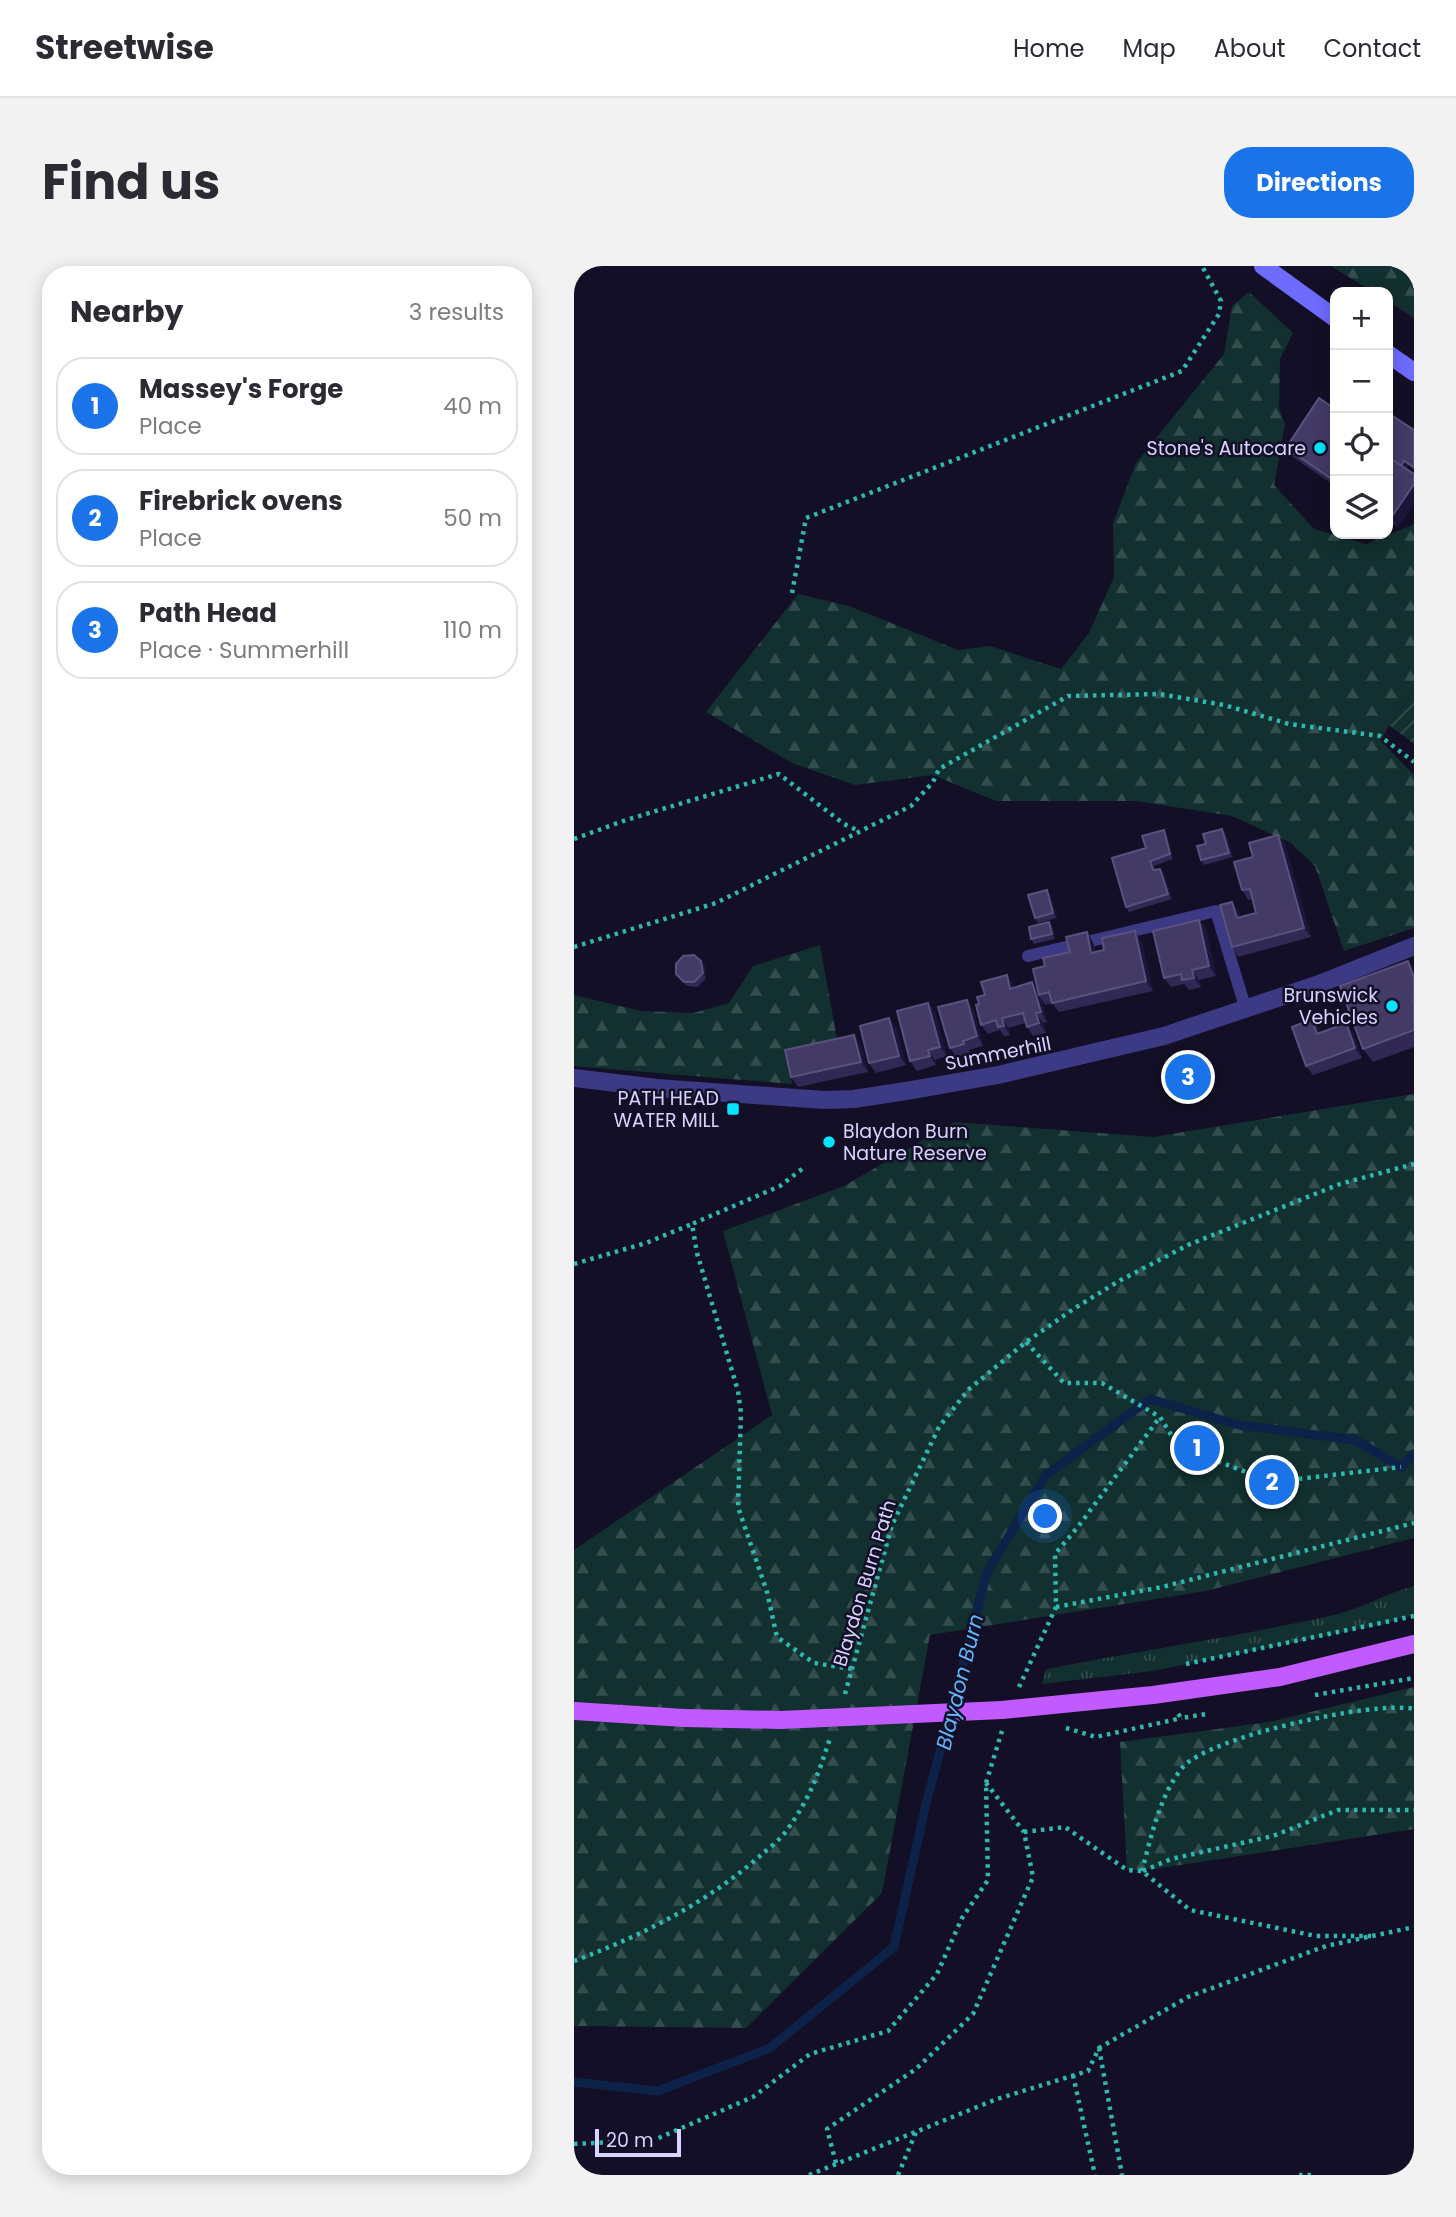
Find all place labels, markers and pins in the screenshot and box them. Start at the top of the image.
place label: Stone's Autocare [1147,435,1306,462]
marker: Stone's Autocare [1312,440,1328,456]
place label: Brunswick Vehicles [1283,982,1378,1031]
marker: Brunswick Vehicles [1384,998,1400,1014]
pin: 3 [1165,1051,1211,1103]
place label: PATH HEAD WATER MILL [614,1085,719,1134]
marker: PATH HEAD WATER MILL [725,1101,741,1117]
place label: Blaydon Burn Nature Reserve [843,1118,987,1167]
marker: Blaydon Burn Nature Reserve [821,1134,837,1150]
pin: 1 [1174,1422,1220,1474]
pin: 2 [1249,1456,1295,1508]

